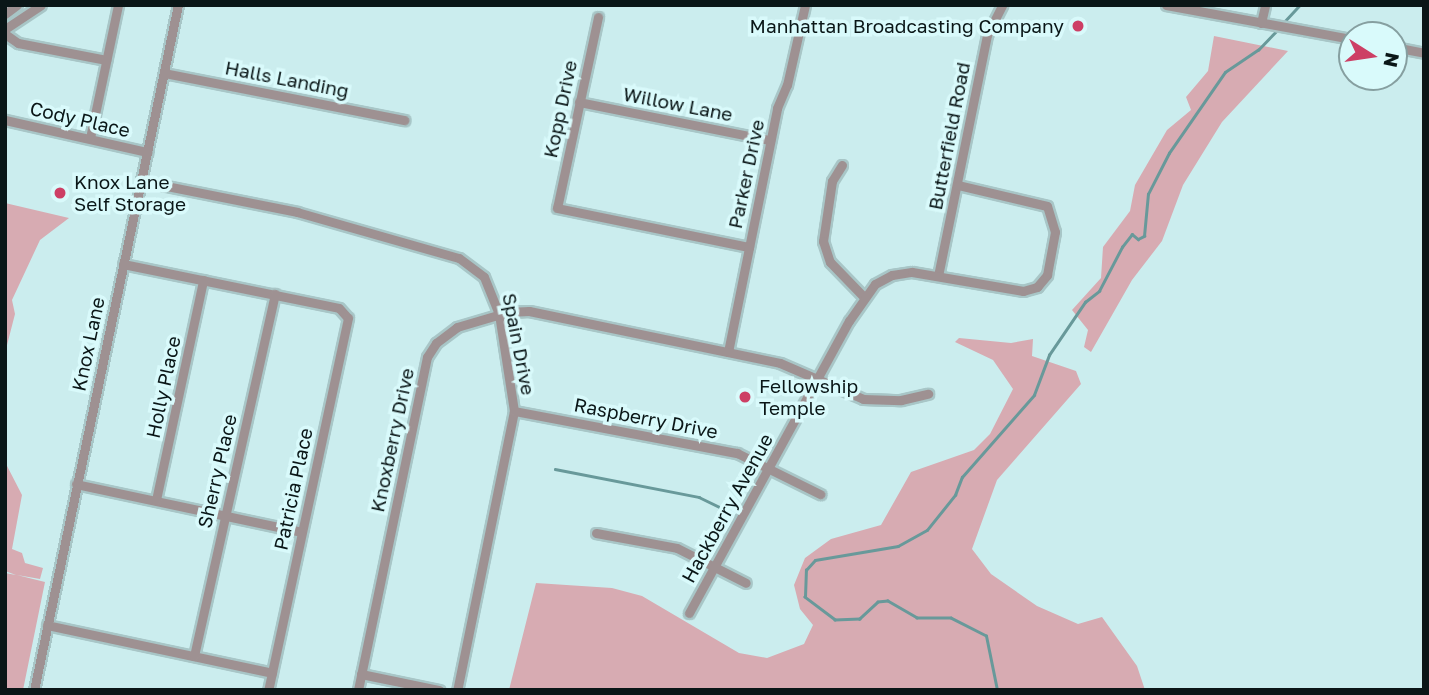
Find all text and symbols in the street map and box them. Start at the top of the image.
place label: Manhattan Broadcasting Company [750,15,1064,37]
marker: Manhattan Broadcasting Company [1070,18,1086,34]
north arrow [1338,21,1408,91]
text: N [1379,51,1405,70]
street label: Halls Landing [223,56,351,102]
street label: Kopp Drive [539,58,581,160]
street label: Butterfield Road [924,60,974,212]
street label: Willow Lane [621,82,735,126]
street label: Cody Place [28,96,132,142]
street label: Parker Drive [723,117,769,231]
place label: Knox Lane Self Storage [74,171,186,215]
marker: Knox Lane Self Storage [52,185,68,201]
street label: Spain Drive [498,291,540,397]
street label: Knox Lane [67,295,109,393]
street label: Holly Place [141,334,185,440]
street label: Knoxberry Drive [366,366,418,514]
place label: Fellowship Temple [759,375,858,419]
marker: Fellowship Temple [737,389,753,405]
street label: Raspberry Drive [572,393,720,443]
street label: Sherry Place [193,412,241,530]
street label: Patricia Place [269,426,317,552]
street label: Hackberry Avenue [677,430,777,586]

